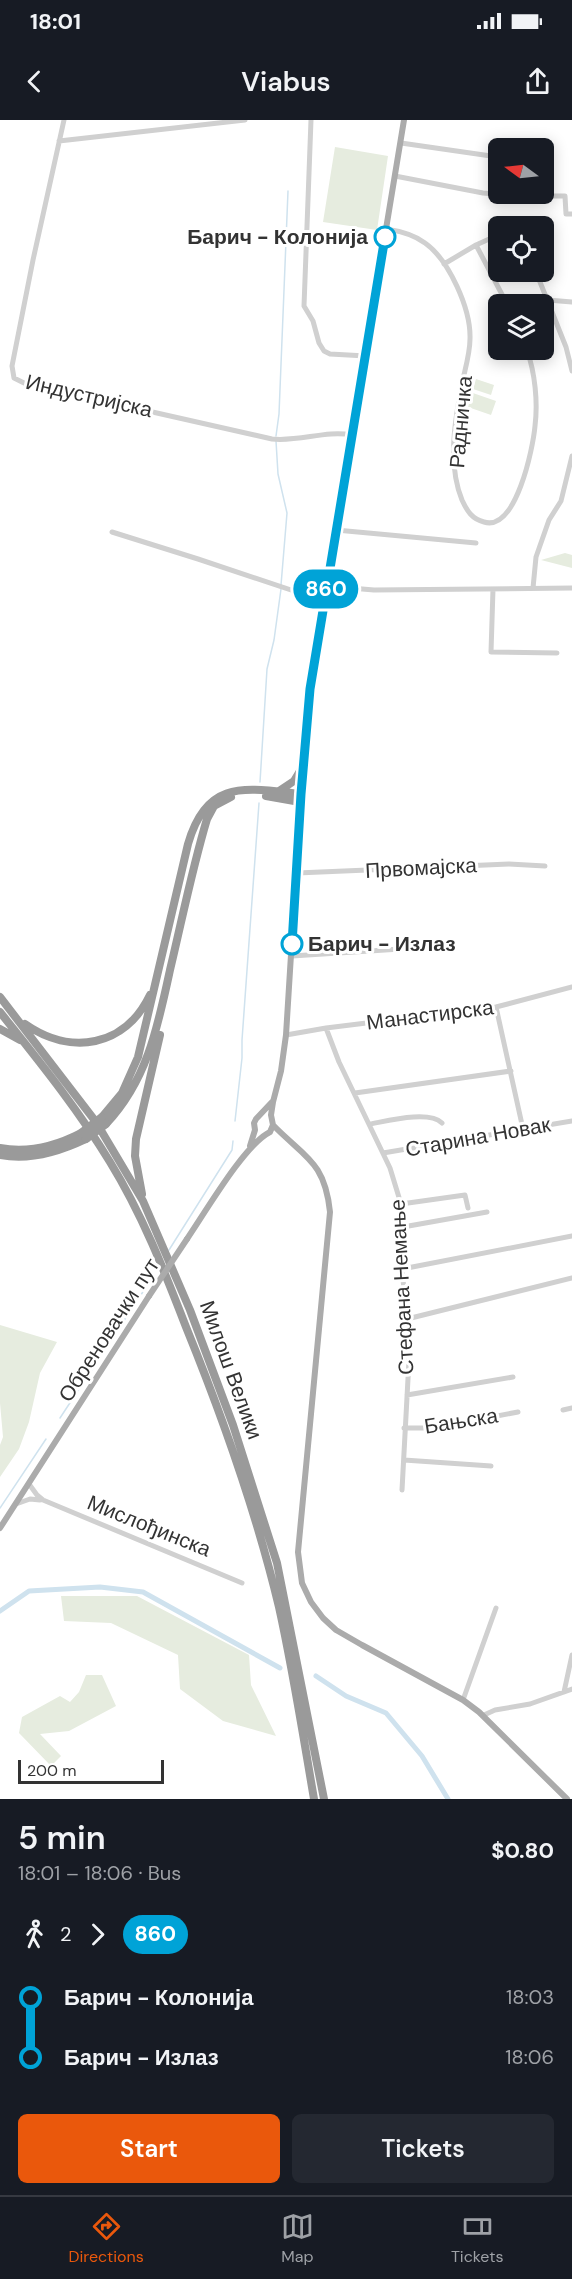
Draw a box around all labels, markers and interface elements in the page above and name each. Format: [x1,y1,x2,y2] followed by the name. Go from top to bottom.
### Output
[30,7,81,36] text: 18:01
[241,64,331,99] text: Viabus
[18,65,51,98] icon: back
[521,65,554,98] icon: share
[488,138,554,204] north arrow
[488,138,554,360] map controls
[488,216,554,282] button: locate
[187,223,368,251] place label: Барич - Колонија
[374,226,396,248] marker: Барич - Колонија
[488,294,554,360] button: layers
[23,368,155,424] street label: Индустријска
[443,374,479,469] street label: Радничка
[292,570,360,608] line badge: 860
[305,575,347,603] text: 860
[364,851,478,885] street label: Првомајска
[308,930,456,958] place label: Барич - Излаз
[281,933,303,955] marker: Барич - Излаз
[365,993,496,1037] street label: Манастирска
[403,1110,554,1164] street label: Старина Новак
[383,1199,421,1375] street label: Стефана Немање
[52,1252,166,1407] street label: Обреновачки пут
[193,1297,269,1443] street label: Милош Велики
[422,1401,500,1441] street label: Бањска
[83,1489,215,1564] street label: Мислођинска
[18,1757,164,1784] scale bar
[27,1760,76,1781] text: 200 m
[18,1816,106,1859] text: 5 min
[491,1836,554,1865] text: $0.80
[18,1860,181,1886] text: 18:01 – 18:06 · Bus
[18,1918,51,1951] icon: walk
[81,1918,114,1951] icon: forward
[135,1920,176,1948] text: 860
[60,1921,72,1947] text: 2
[64,1983,253,2012] text: Барич - Колонија
[506,1984,554,2010] text: 18:03
[64,2043,219,2072] text: Барич - Излаз
[505,2044,554,2070] text: 18:06
[18,2114,280,2183] button: Start
[292,2114,554,2183] button: Tickets
[69,2210,144,2267] tab: Directions
[281,2210,314,2267] tab: Map
[451,2210,503,2267] tab: Tickets

